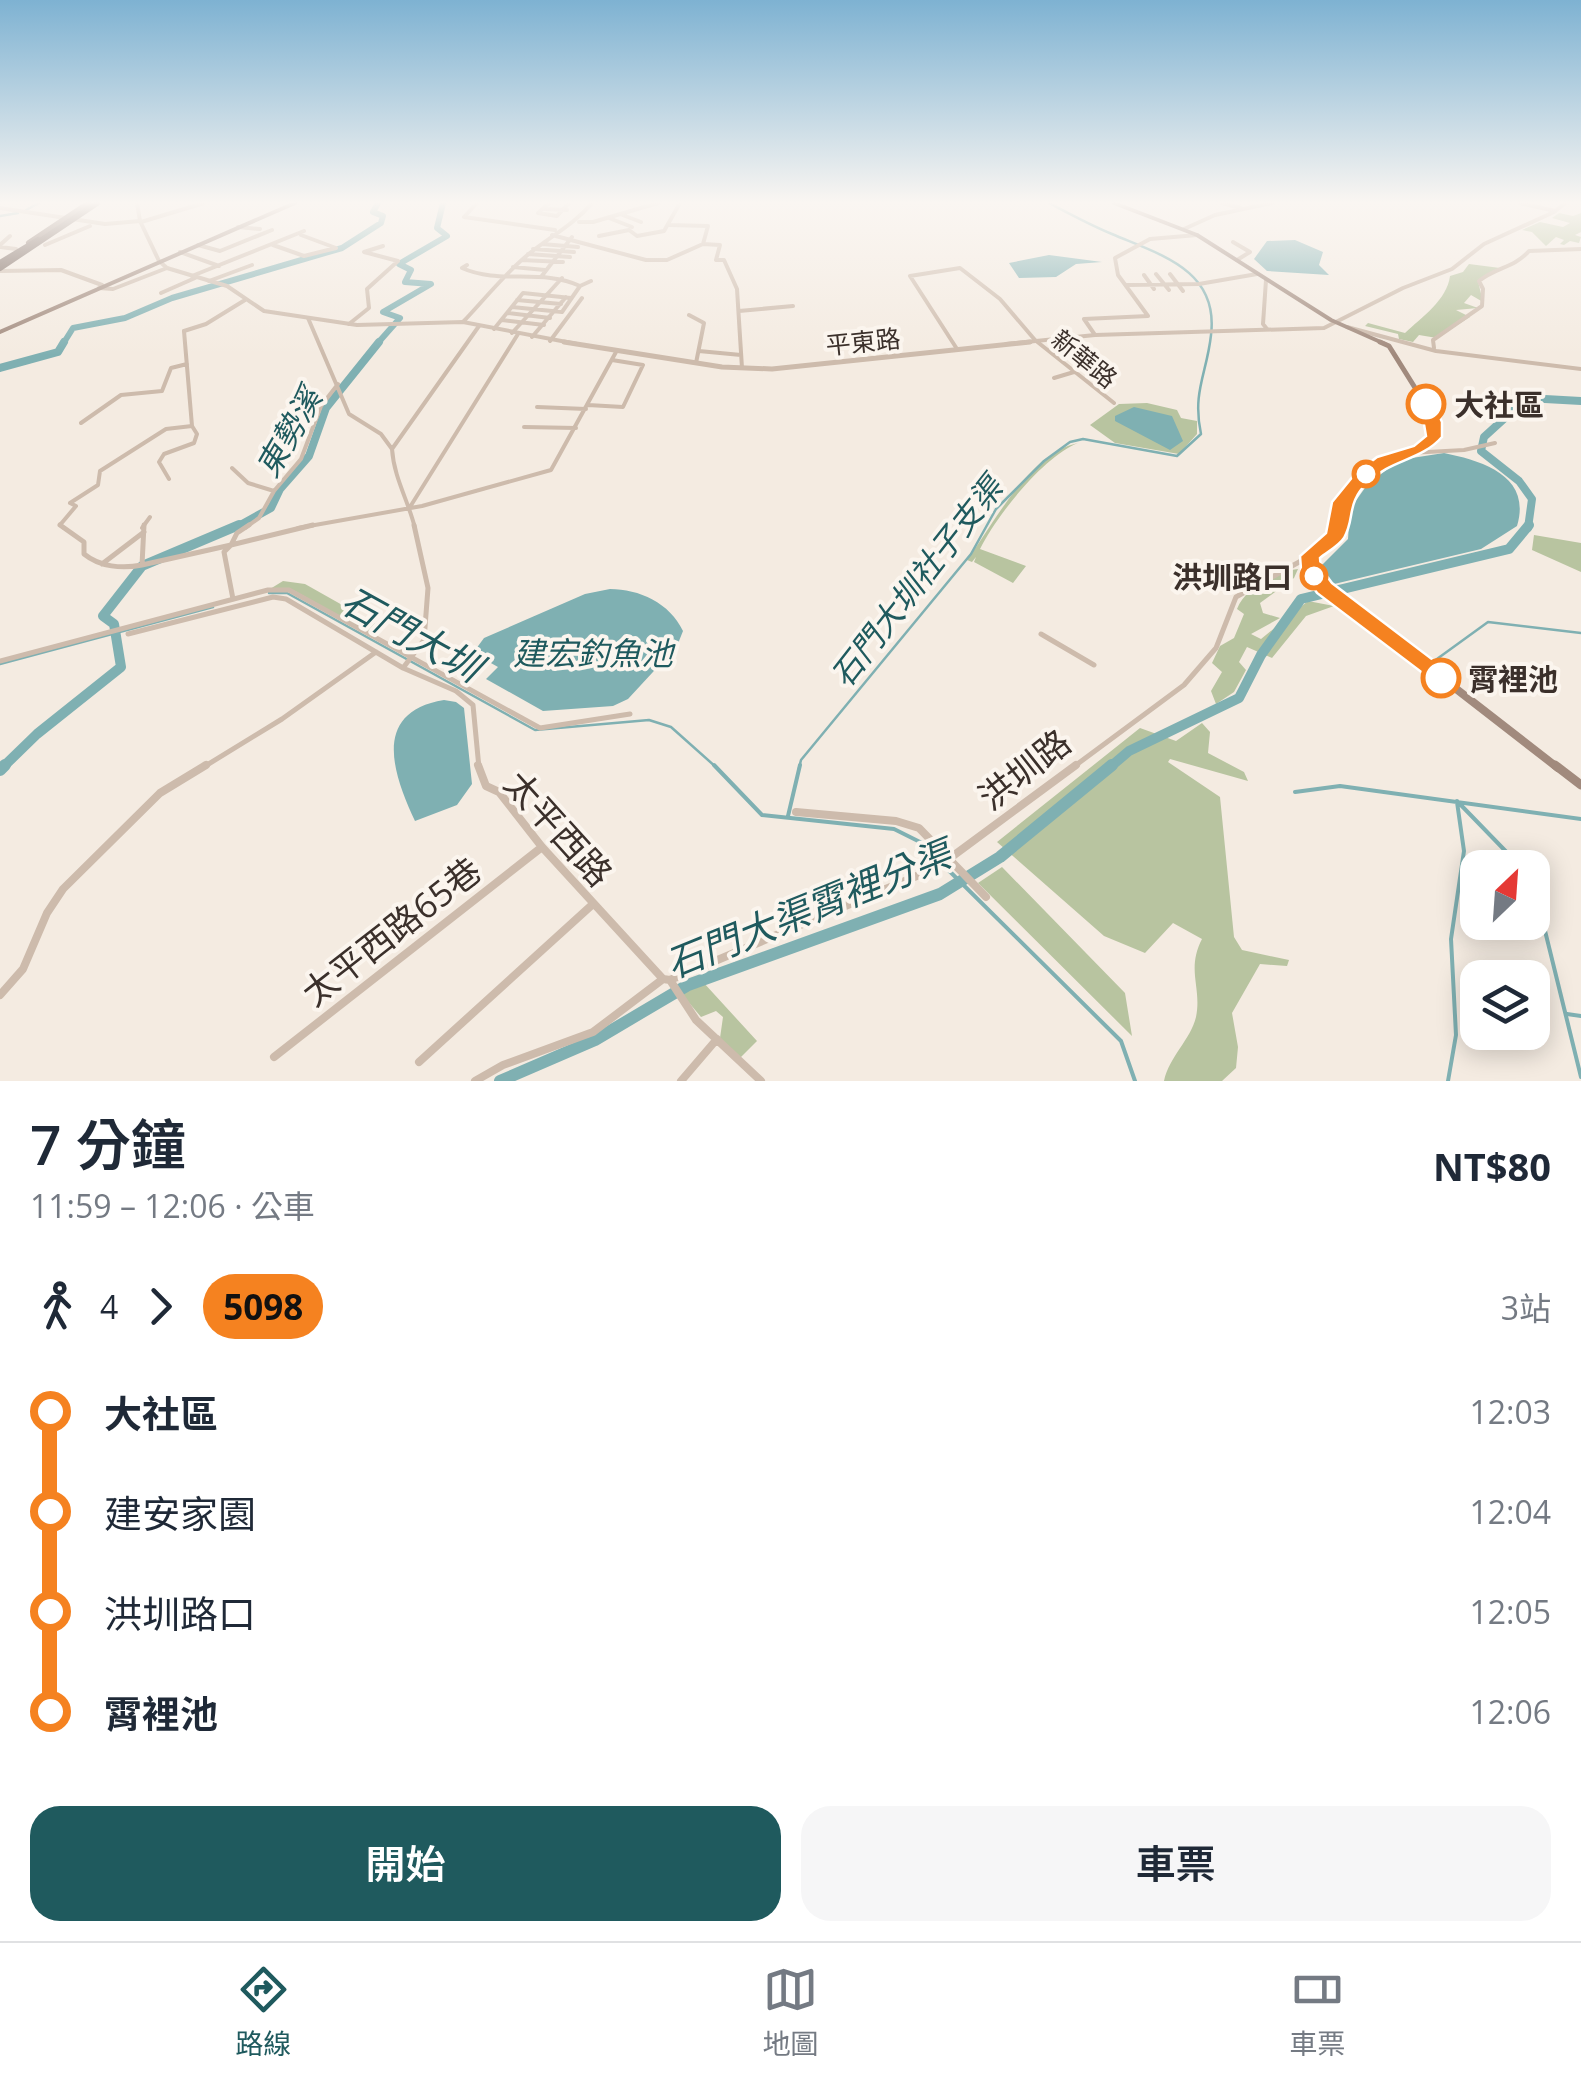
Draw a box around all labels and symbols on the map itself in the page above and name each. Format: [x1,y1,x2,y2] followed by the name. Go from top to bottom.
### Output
[824,320,902,362] street label: 平東路
[1045,321,1125,395] street label: 新華路
[245,376,333,484] water label: 東勢溪
[1454,384,1544,425] place label: 大社區
[1407,385,1445,423] marker: 大社區
[1353,461,1379,487] unlabelled marker
[820,464,1014,695] water label: 石門大圳社子支渠
[1172,556,1292,597] place label: 洪圳路口
[1301,563,1327,589] marker: 洪圳路口
[333,573,495,695] water label: 石門大圳
[513,631,676,674] water label: 建宏釣魚池
[1468,658,1558,699] place label: 霄裡池
[1422,659,1460,697] marker: 霄裡池
[968,718,1080,820] street label: 洪圳路
[495,760,623,896] street label: 太平西路
[657,825,963,989] water label: 石門大渠霄裡分渠
[292,846,490,1016] street label: 太平西路65巷
[1460,850,1550,940] north arrow

